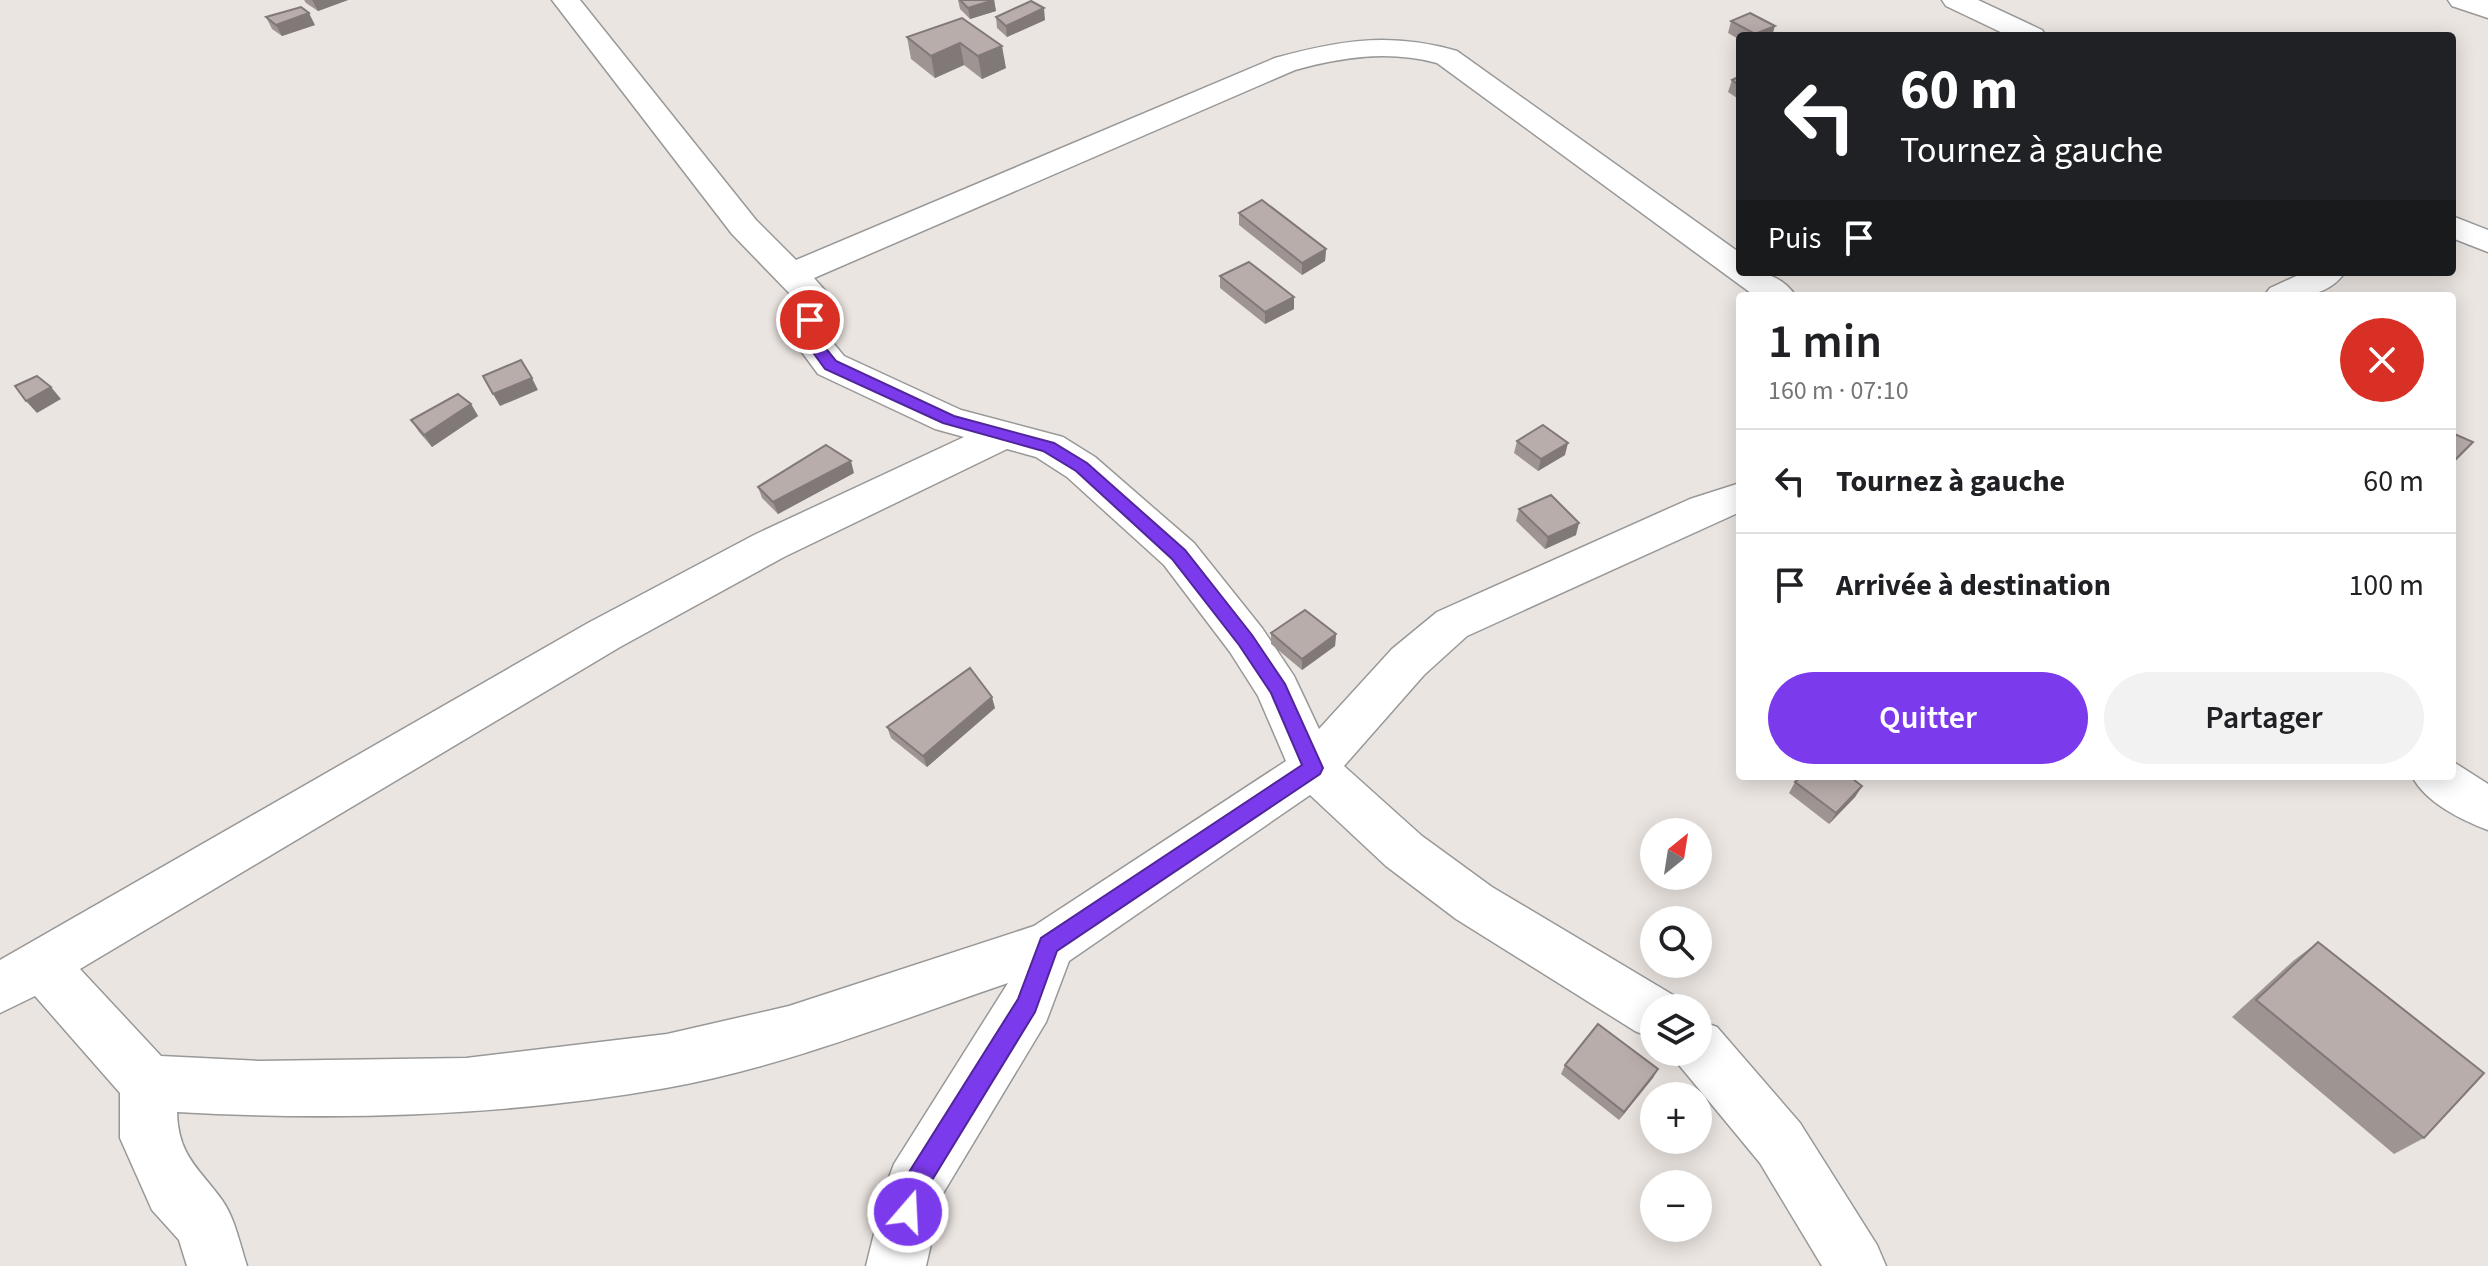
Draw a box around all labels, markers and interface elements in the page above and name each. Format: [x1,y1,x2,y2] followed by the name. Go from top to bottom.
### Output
[1900,51,2018,130] text: 60 m
[1768,64,1872,168] icon: left
[1900,125,2163,176] text: Tournez à gauche
[1837,216,1881,260] icon: arrive
[1768,217,1821,260] text: Puis
[776,286,844,354] pin
[788,298,832,342] icon: arrive
[1768,308,1882,376] text: 1 min
[2340,318,2424,402] button: close
[1768,372,1909,409] text: 160 m · 07:10
[1768,459,1812,503] icon: left
[1836,460,2065,503] text: Tournez à gauche
[2363,460,2424,503] text: 60 m
[1768,563,1812,607] icon: arrive
[1836,564,2111,607] text: Arrivée à destination
[2348,564,2424,607] text: 100 m
[1768,672,2088,764] button: Quitter
[2104,672,2424,764] button: Partager
[1640,818,1712,890] north arrow
[1640,818,1712,1242] map controls
[1640,906,1712,978] button: search
[1640,994,1712,1066] button: layers
[1640,1082,1712,1154] button: +
[866,1170,950,1254] position arrow
[1640,1170,1712,1242] button: −

